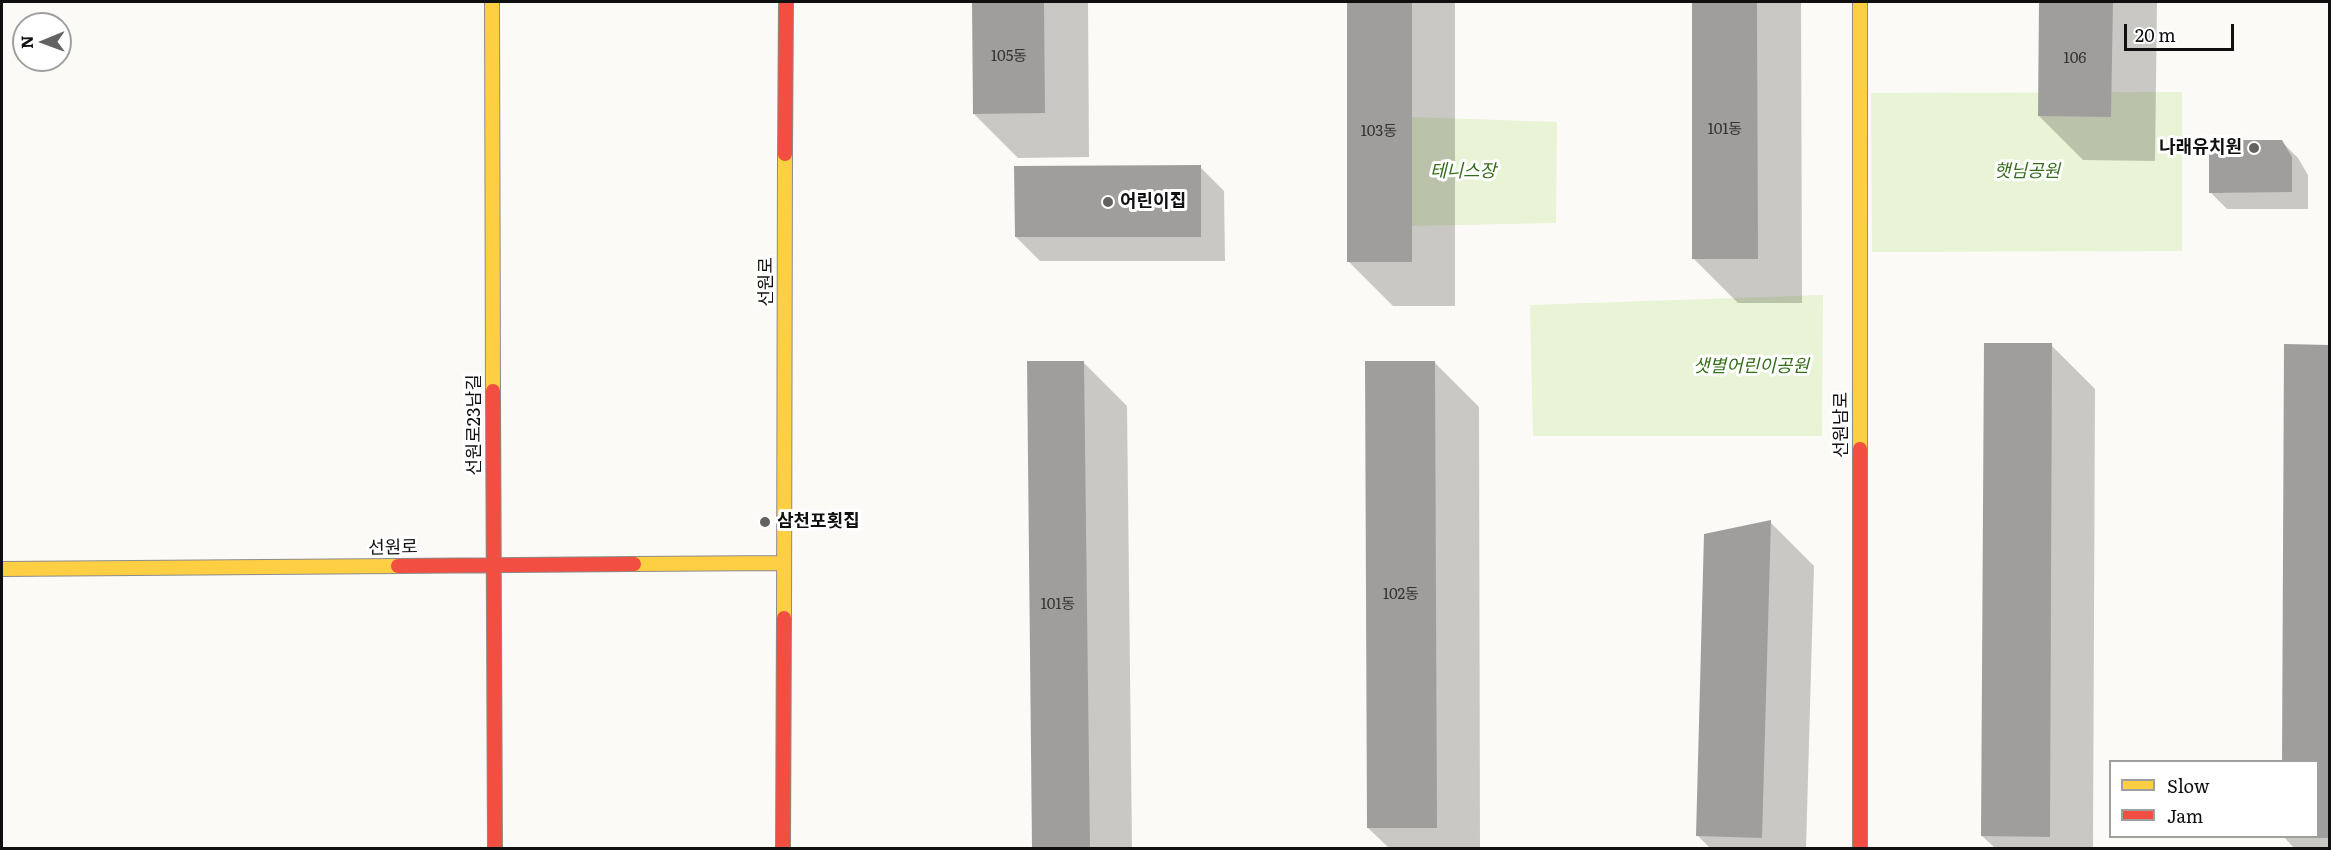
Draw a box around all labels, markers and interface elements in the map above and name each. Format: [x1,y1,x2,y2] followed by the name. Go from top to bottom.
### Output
[12,12,72,72] north arrow
[2127,12,2236,50] scale bar
[2135,21,2176,48] text: 20 m
[14,35,38,49] text: N
[991,48,1027,66] house number: 105동
[2064,50,2086,68] house number: 106
[1708,121,1742,139] house number: 101동
[1361,123,1397,141] house number: 103동
[2159,137,2242,159] place label: 나래유치원
[2247,141,2261,155] marker: 나래유치원
[1430,161,1496,183] park label: 테니스장
[1994,161,2060,183] park label: 햇님공원
[1120,191,1186,213] place label: 어린이집
[1101,195,1115,209] marker: 어린이집
[756,257,778,307] street label: 선원로
[1693,356,1809,378] park label: 샛별어린이공원
[464,374,486,476] street label: 선원로23남길
[1831,392,1853,458] street label: 선원남로
[777,511,860,533] place label: 삼천포횟집
[758,515,772,529] marker: 삼천포횟집
[368,537,418,559] street label: 선원로
[1383,586,1419,604] house number: 102동
[1041,596,1075,614] house number: 101동
[2109,760,2319,838] legend
[2167,772,2209,799] text: Slow
[2167,802,2203,829] text: Jam

